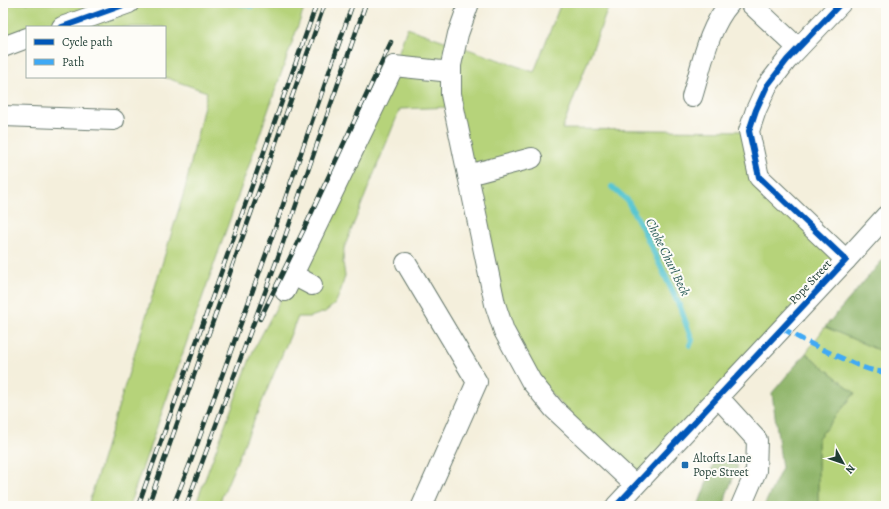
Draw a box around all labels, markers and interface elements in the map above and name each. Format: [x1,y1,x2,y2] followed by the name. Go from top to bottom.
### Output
[26,26,166,78] legend
[62,34,113,50] text: Cycle path
[62,54,85,70] text: Path
[642,215,694,299] water label: Choke Churl Beck
[785,256,835,308] street label: Pope Street
[823,443,863,483] north arrow
[692,450,751,480] place label: Altofts Lane Pope Street
[680,460,690,470] marker: Altofts Lane Pope Street
[842,461,859,477] text: N

